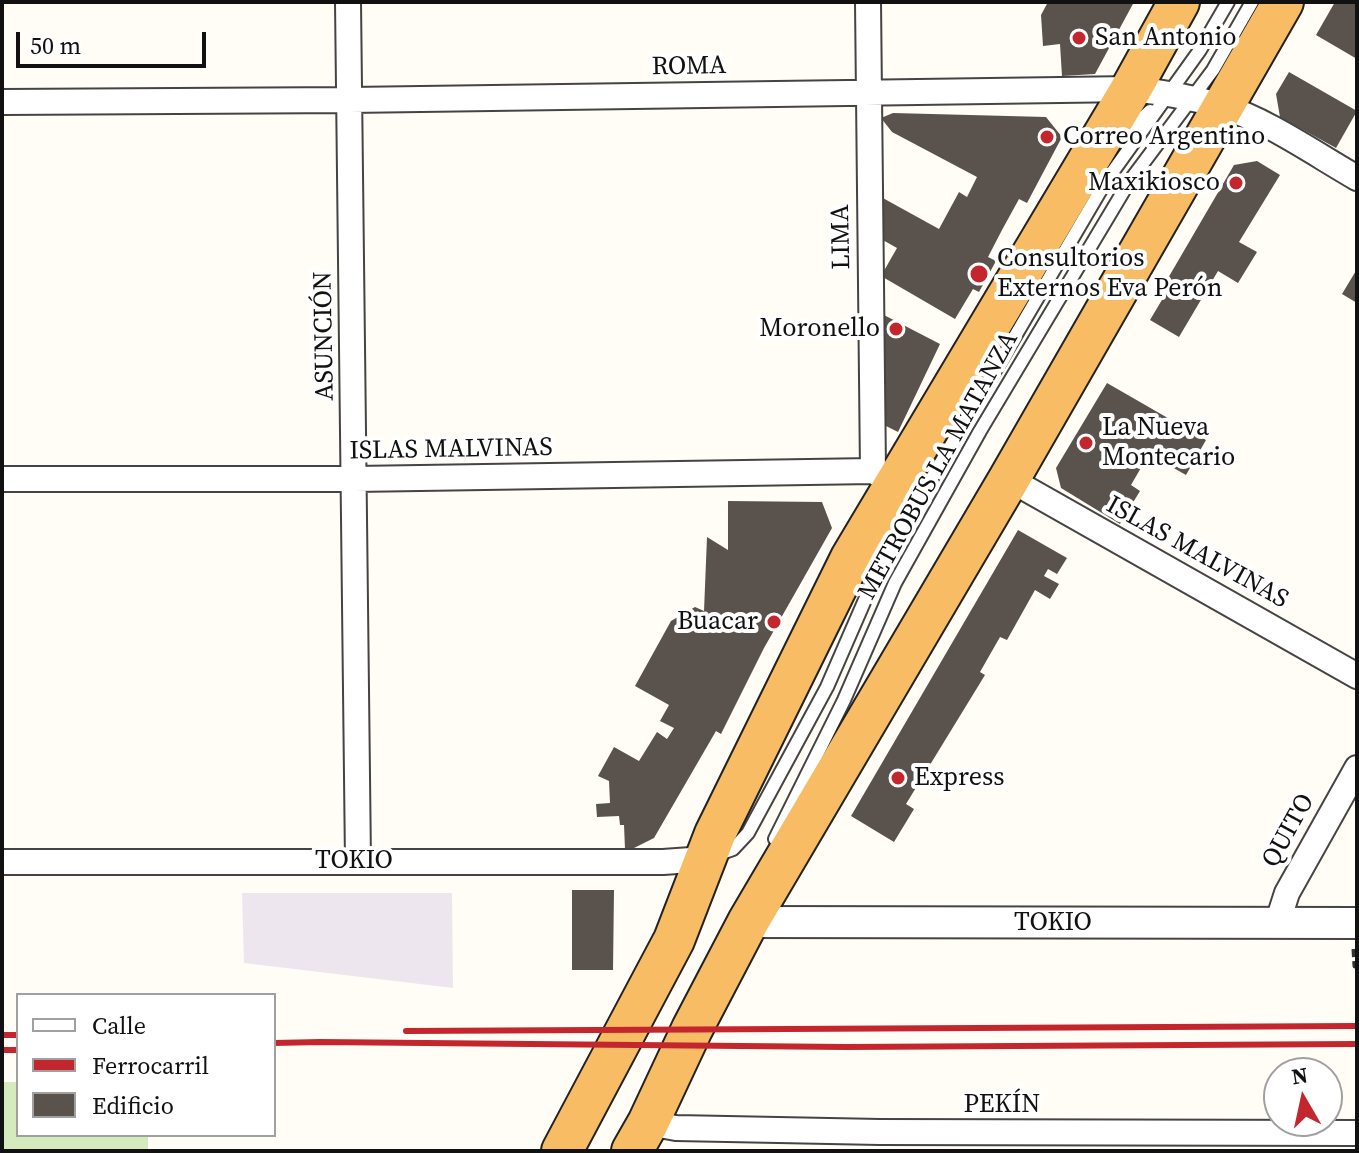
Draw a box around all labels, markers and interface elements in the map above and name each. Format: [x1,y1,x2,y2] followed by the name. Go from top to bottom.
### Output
[20,16,210,66] scale bar
[1095,22,1237,54] place label: San Antonio
[30,29,81,62] text: 50 m
[1070,29,1088,47] marker: San Antonio
[651,51,727,83] street label: ROMA
[1063,121,1265,153] place label: Correo Argentino
[1038,128,1056,146] marker: Correo Argentino
[1088,167,1220,199] place label: Maxikiosco
[1227,174,1245,192] marker: Maxikiosco
[826,204,858,270] street label: LIMA
[997,243,1222,304] place label: Consultorios Externos Eva Perón
[968,263,990,285] marker: Consultorios Externos Eva Perón
[308,271,342,401] street label: ASUNCIÓN
[759,313,880,345] place label: Moronello
[887,320,905,338] marker: Moronello
[852,326,1026,606] street label: METROBUS LA MATANZA
[1102,412,1235,474] place label: La Nueva Montecario
[349,433,553,467] street label: ISLAS MALVINAS
[1077,434,1095,452] marker: La Nueva Montecario
[1100,490,1294,616] street label: ISLAS MALVINAS
[677,606,758,638] place label: Buacar
[765,613,783,631] marker: Buacar
[914,762,1005,794] place label: Express
[889,769,907,787] marker: Express
[1256,789,1322,873] street label: QUITO
[315,845,393,877] street label: TOKIO
[1014,907,1092,939] street label: TOKIO
[16,993,276,1137] legend
[92,1009,146,1042] text: Calle
[92,1049,209,1082] text: Ferrocarril
[1263,1057,1343,1137] north arrow
[1289,1059,1310,1091] text: N
[92,1089,174,1122] text: Edificio
[964,1089,1040,1121] street label: PEKÍN

